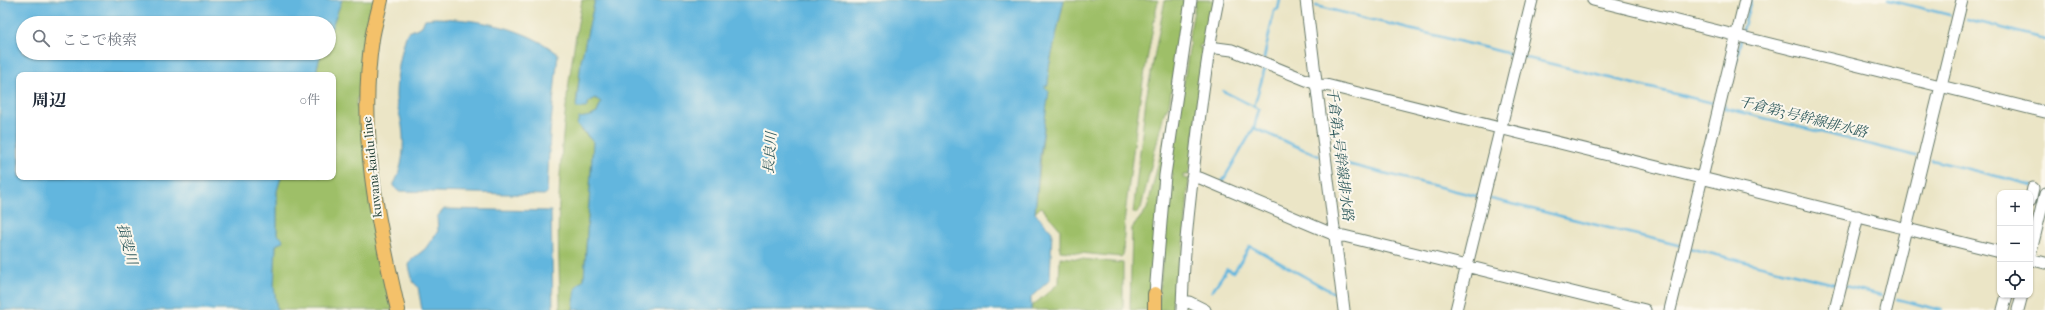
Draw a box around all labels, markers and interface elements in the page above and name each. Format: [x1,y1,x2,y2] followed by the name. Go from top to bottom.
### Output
[16,16,336,60] search box
[30,27,52,49] icon: search
[62,31,137,49] text: ここで検索
[1323,86,1357,223] water label: 千倉第4号幹線排水路
[32,90,66,110] text: 周辺
[300,92,320,107] text: 0件
[1737,93,1870,141] water label: 千倉第3号幹線排水路
[359,115,385,218] street label: kuwana-kaidu line
[760,129,780,175] water label: 長良川
[1997,190,2033,298] map controls
[1997,190,2033,226] button: +
[113,222,141,268] water label: 揖斐川
[1997,226,2033,262] button: −
[1997,262,2033,298] button: locate

